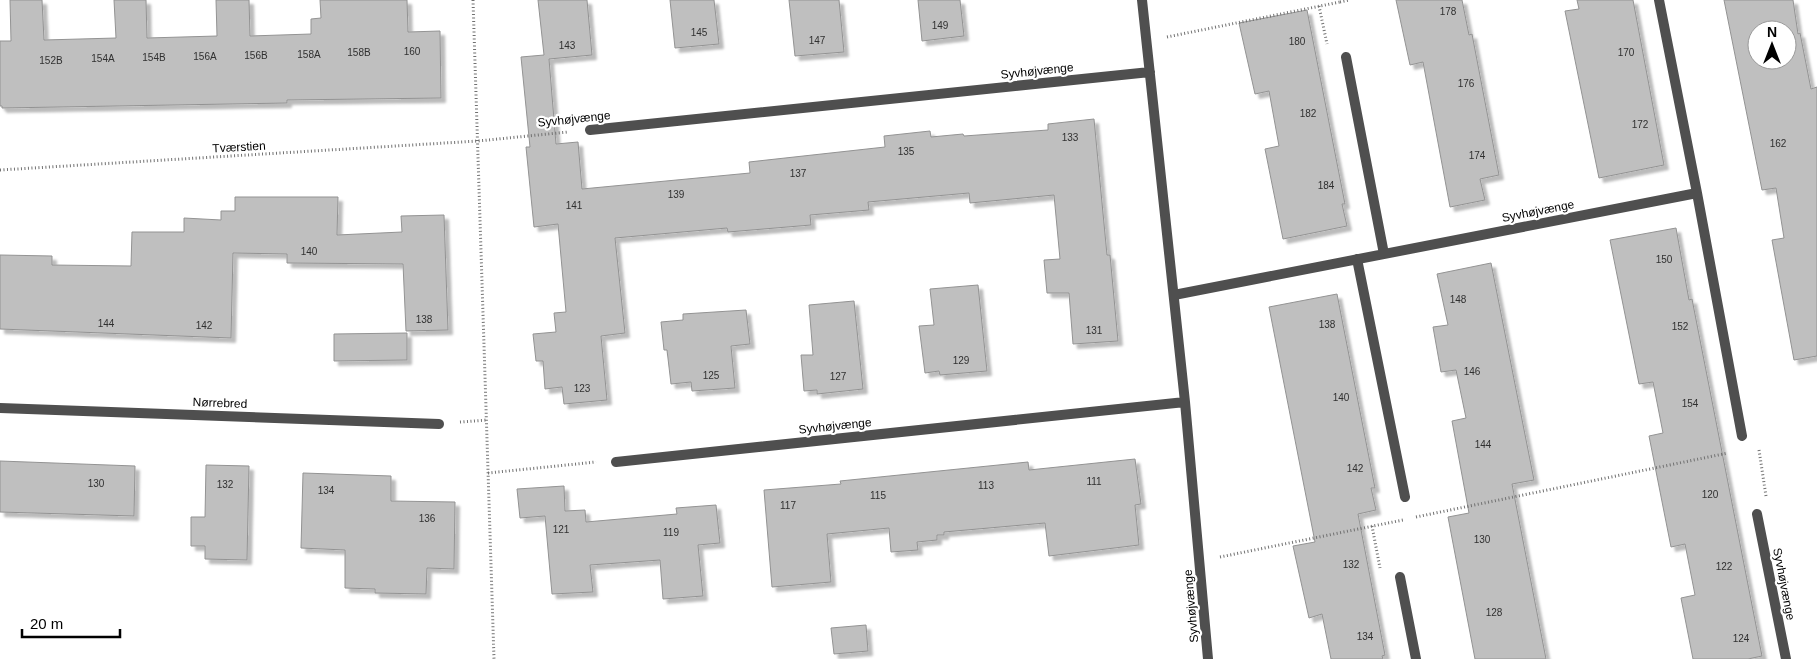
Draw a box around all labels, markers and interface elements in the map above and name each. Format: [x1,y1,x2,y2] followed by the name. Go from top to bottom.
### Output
[1440,6,1457,17] house number: 178
[932,20,949,31] house number: 149
[1747,20,1797,70] north arrow
[1767,24,1777,40] text: N
[691,27,708,38] house number: 145
[809,35,826,46] house number: 147
[1289,36,1306,47] house number: 180
[559,40,576,51] house number: 143
[404,46,421,57] house number: 160
[347,47,371,58] house number: 158B
[1618,47,1635,58] house number: 170
[297,49,321,60] house number: 158A
[244,50,268,61] house number: 156B
[193,51,217,62] house number: 156A
[142,52,166,63] house number: 154B
[91,53,115,64] house number: 154A
[39,55,63,66] house number: 152B
[1000,60,1075,82] street label: Syvhøjvænge
[1458,78,1475,89] house number: 176
[537,108,612,130] street label: Syvhøjvænge
[1300,108,1317,119] house number: 182
[1632,119,1649,130] house number: 172
[1062,132,1079,143] house number: 133
[1770,138,1787,149] house number: 162
[212,139,266,155] street label: Tværstien
[898,146,915,157] house number: 135
[1469,150,1486,161] house number: 174
[790,168,807,179] house number: 137
[1318,180,1335,191] house number: 184
[668,189,685,200] house number: 139
[1501,197,1576,225] street label: Syvhøjvænge
[566,200,583,211] house number: 141
[301,246,318,257] house number: 140
[1656,254,1673,265] house number: 150
[1450,294,1467,305] house number: 148
[416,314,433,325] house number: 138
[98,318,115,329] house number: 144
[1319,319,1336,330] house number: 138
[196,320,213,331] house number: 142
[1672,321,1689,332] house number: 152
[1086,325,1103,336] house number: 131
[953,355,970,366] house number: 129
[1464,366,1481,377] house number: 146
[703,370,720,381] house number: 125
[830,371,847,382] house number: 127
[574,383,591,394] house number: 123
[1333,392,1350,403] house number: 140
[192,395,248,411] street label: Nørrebred
[1682,398,1699,409] house number: 154
[798,415,873,437] street label: Syvhøjvænge
[1475,439,1492,450] house number: 144
[1347,463,1364,474] house number: 142
[1086,476,1102,487] house number: 111
[88,478,105,489] house number: 130
[217,479,234,490] house number: 132
[978,480,994,491] house number: 113
[318,485,335,496] house number: 134
[1702,489,1719,500] house number: 120
[870,490,886,501] house number: 115
[780,500,796,511] house number: 117
[419,513,436,524] house number: 136
[553,524,570,535] house number: 121
[663,527,679,538] house number: 119
[1474,534,1491,545] house number: 130
[1770,547,1798,622] street label: Syvhøjvænge
[1343,559,1360,570] house number: 132
[1716,561,1733,572] house number: 122
[1181,569,1201,643] street label: Syvhøjvænge
[22,606,120,638] scale bar
[1486,607,1503,618] house number: 128
[30,615,63,632] text: 20 m
[1357,631,1374,642] house number: 134
[1733,633,1750,644] house number: 124

